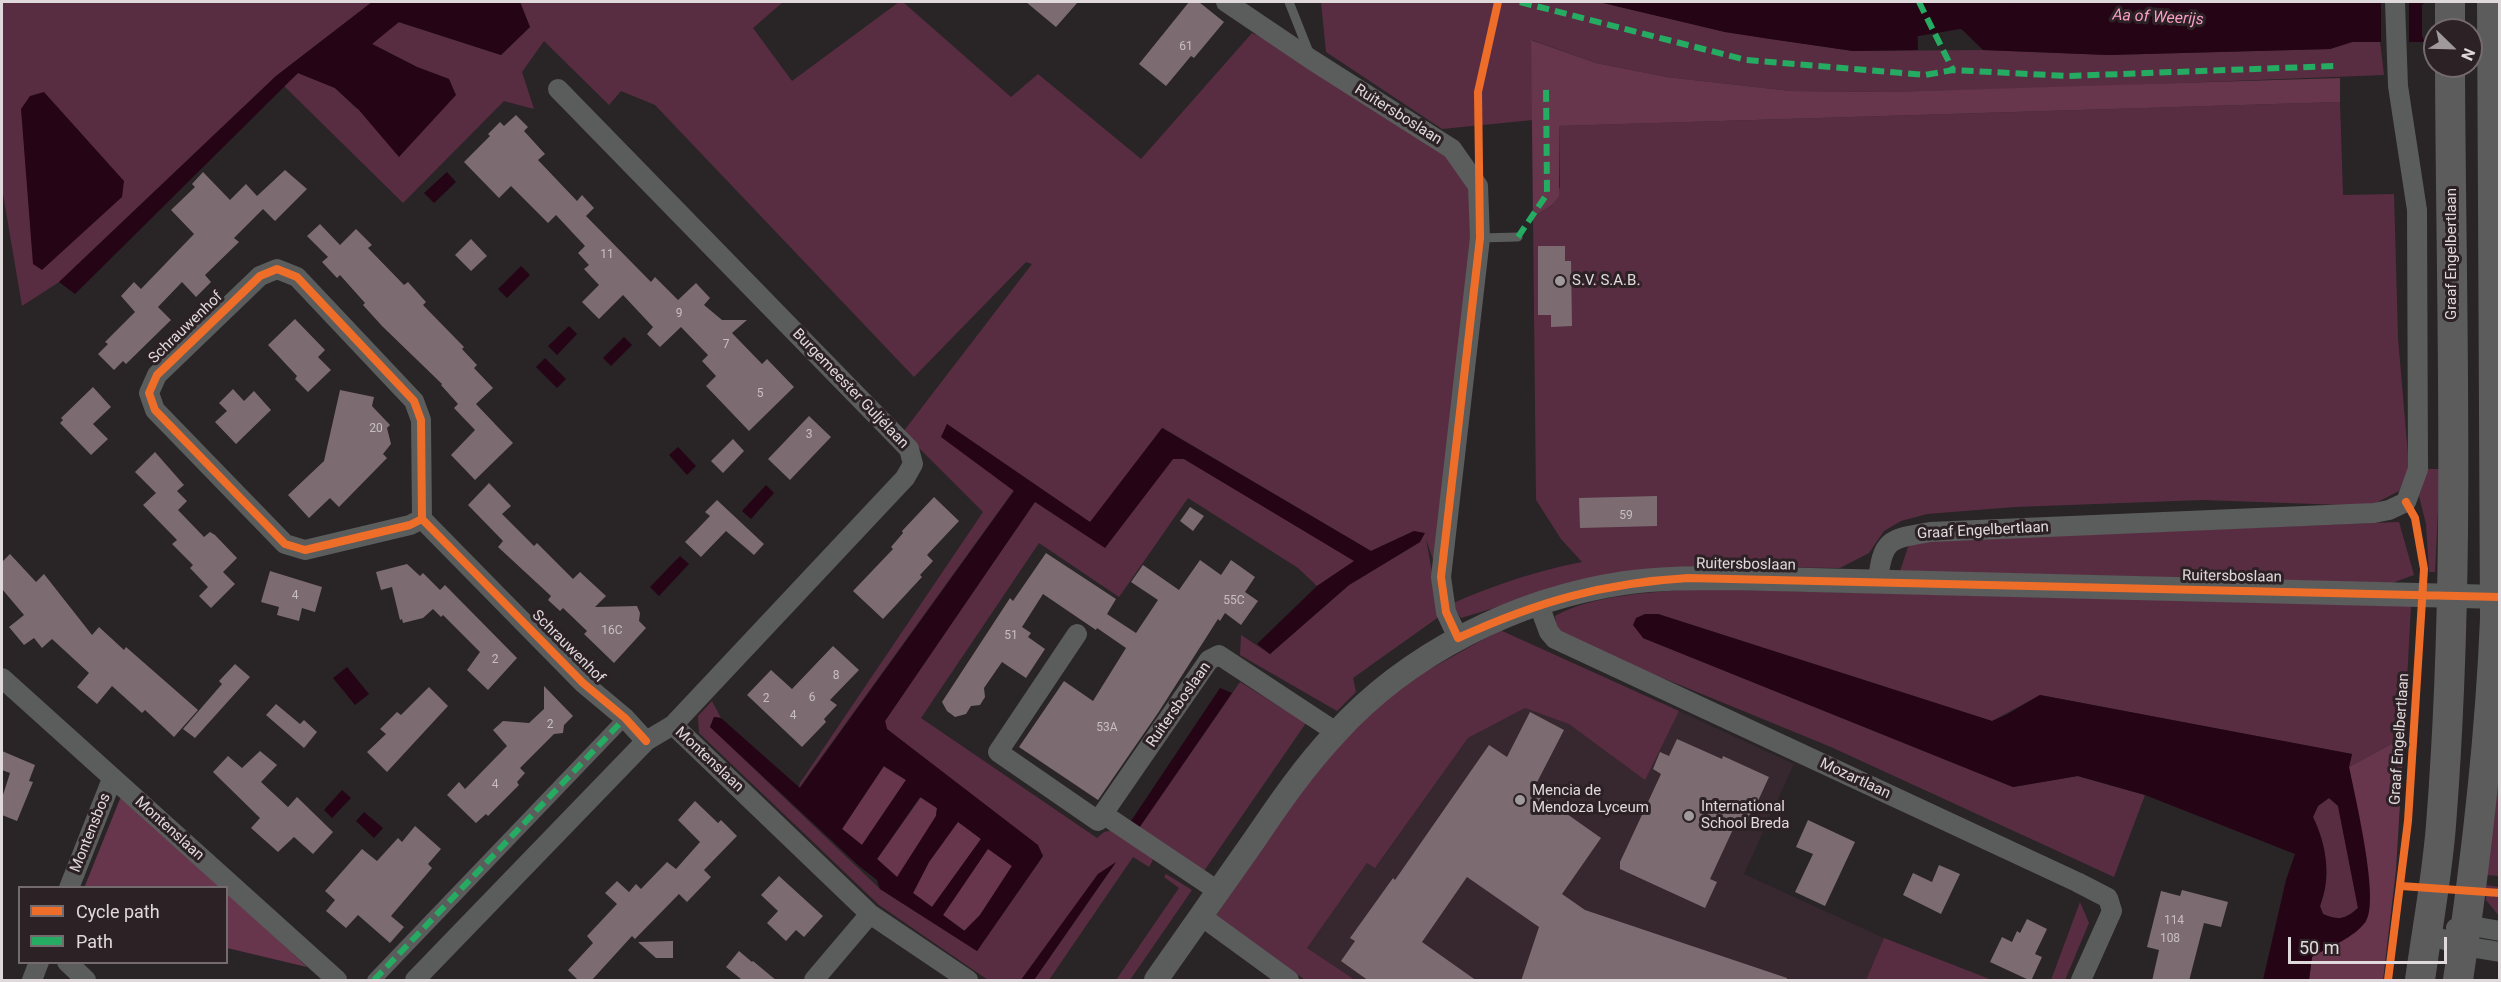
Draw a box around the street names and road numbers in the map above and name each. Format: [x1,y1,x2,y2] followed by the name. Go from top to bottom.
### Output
[1351,81,1445,149] street label: Ruitersboslaan
[2443,188,2461,320] street label: Graaf Engelbertlaan
[145,288,227,368] street label: Schrauwenhof
[788,325,912,453] street label: Burgemeester Guljélaan
[1917,519,2049,543] street label: Graaf Engelbertlaan
[1696,555,1796,575] street label: Ruitersboslaan
[2182,567,2282,587] street label: Ruitersboslaan
[528,607,608,687] street label: Schrauwenhof
[1143,659,1215,751] street label: Ruitersboslaan
[2386,672,2414,806] street label: Graaf Engelbertlaan
[671,724,747,796] street label: Montenslaan
[1817,755,1893,803] street label: Mozartlaan
[67,791,115,875] street label: Montensbos
[131,793,207,865] street label: Montenslaan

